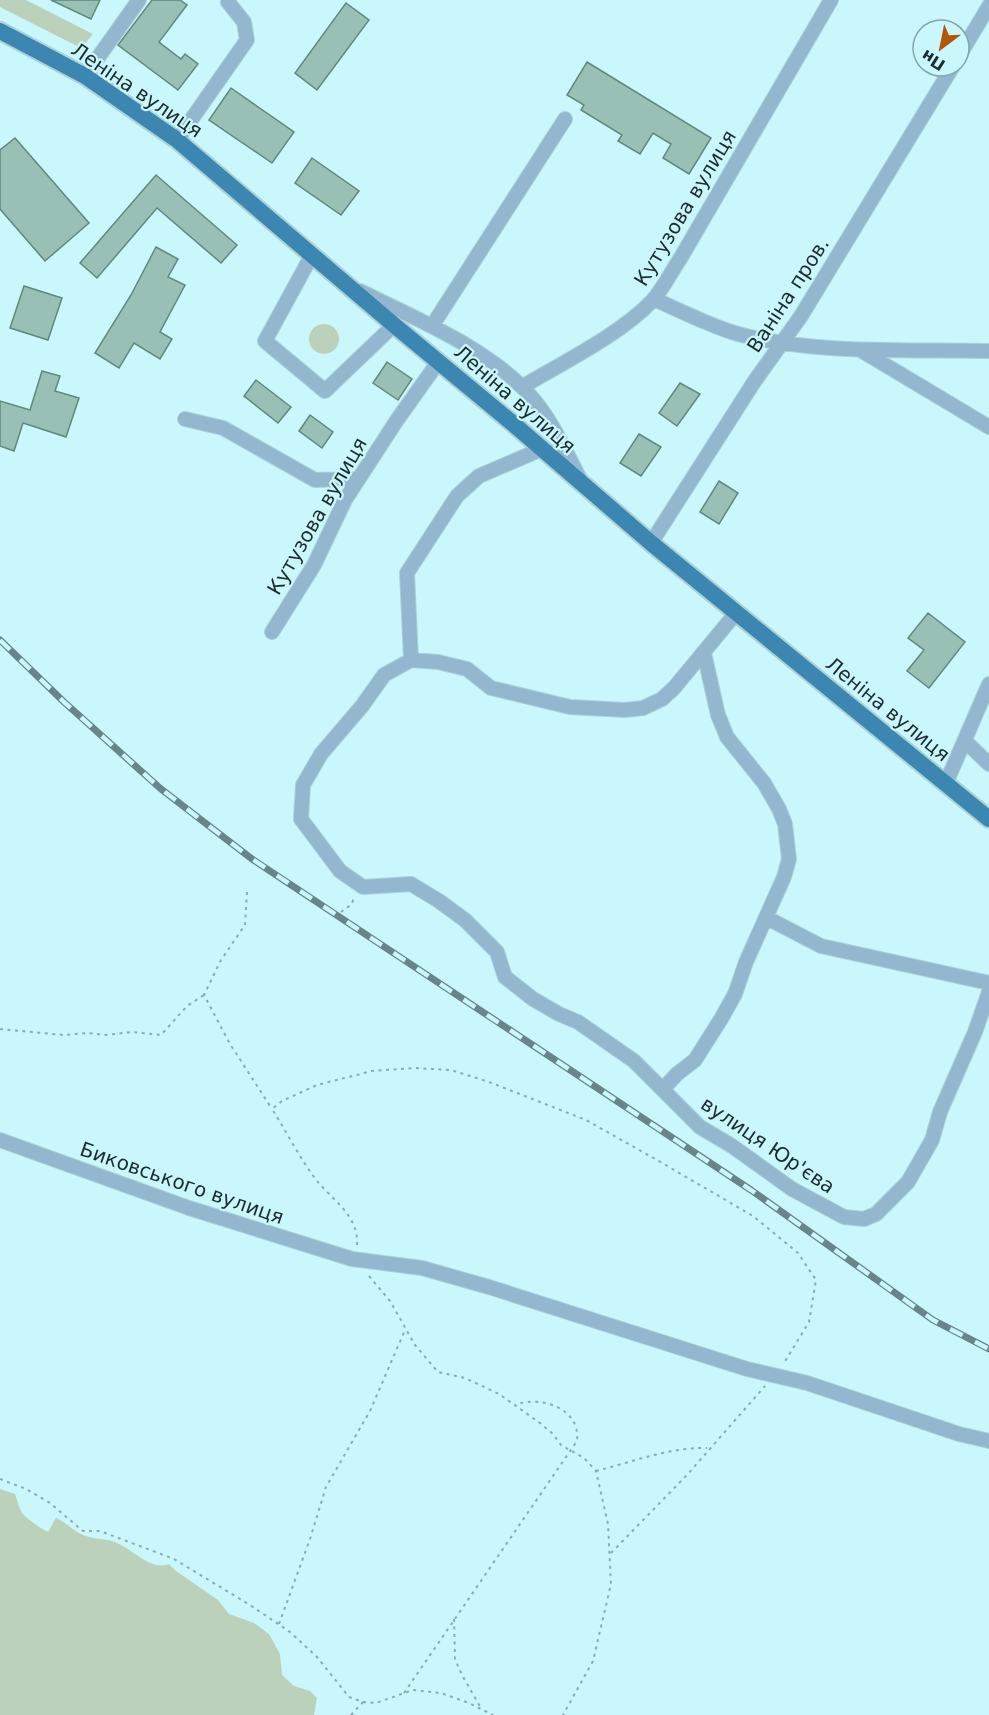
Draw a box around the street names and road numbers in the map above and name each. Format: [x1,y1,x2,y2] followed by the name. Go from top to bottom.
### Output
[67,37,207,143] street label: Леніна вулиця
[629,126,741,290] street label: Кутузова вулиця
[742,233,834,357] street label: Ваніна пров.
[449,340,581,458] street label: Леніна вулиця
[262,433,372,599] street label: Кутузова вулиця
[821,652,955,766] street label: Леніна вулиця
[697,1091,839,1199] street label: вулиця Юр'єва
[77,1137,287,1229] street label: Биковського вулиця

